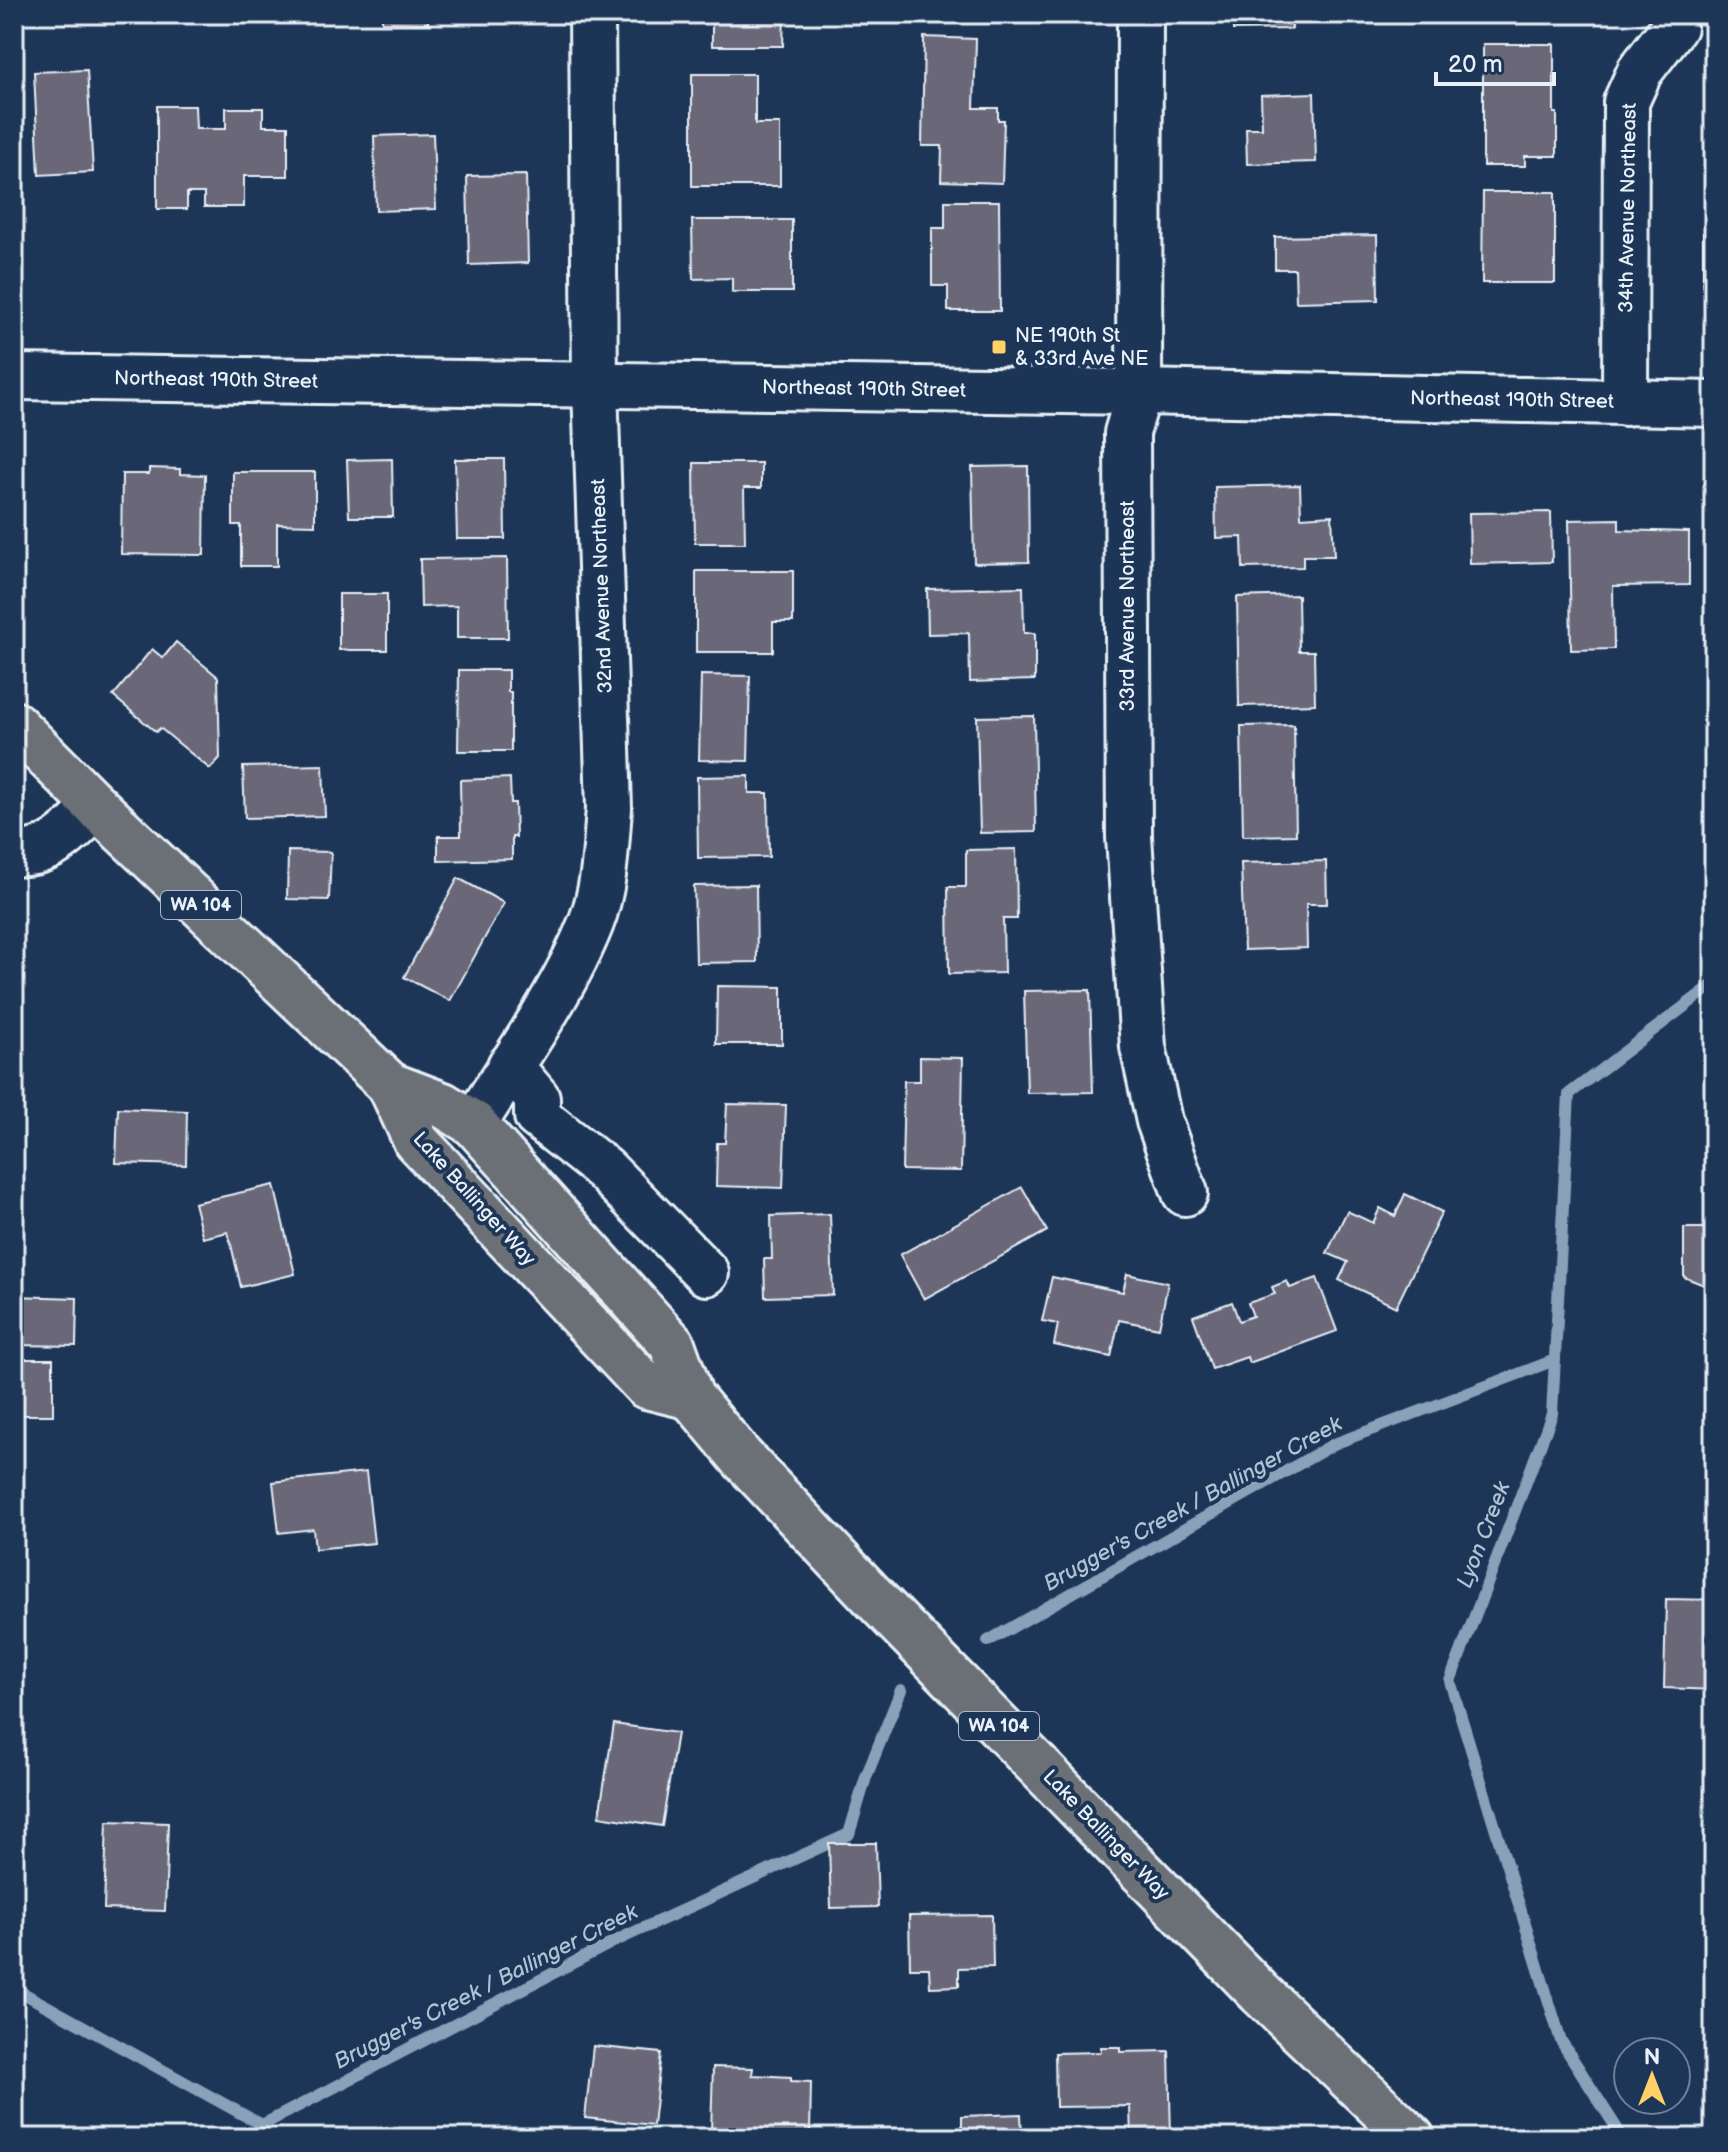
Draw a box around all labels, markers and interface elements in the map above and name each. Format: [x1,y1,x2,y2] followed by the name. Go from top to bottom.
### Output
[1436,36,1554,86] scale bar
[1448,50,1503,79] text: 20 m
[1614,103,1642,313] street label: 34th Avenue Northeast
[1015,324,1149,371] place label: NE 190th St & 33rd Ave NE
[990,338,1008,356] marker: NE 190th St & 33rd Ave NE
[114,366,318,394] street label: Northeast 190th Street
[762,375,966,403] street label: Northeast 190th Street
[1410,386,1614,414] street label: Northeast 190th Street
[586,478,618,694] street label: 32nd Avenue Northeast
[1116,500,1140,712] street label: 33rd Avenue Northeast
[161,891,241,919] road number: WA 104
[408,1127,540,1271] street label: Lake Ballinger Way
[1039,1410,1348,1598] water label: Brugger's Creek / Ballinger Creek
[1451,1477,1517,1592] water label: Lyon Creek
[959,1712,1039,1740] road number: WA 104
[1038,1765,1174,1905] street label: Lake Ballinger Way
[330,1898,643,2076] water label: Brugger's Creek / Ballinger Creek
[1612,2036,1692,2116] north arrow
[1644,2044,1660,2071] text: N

